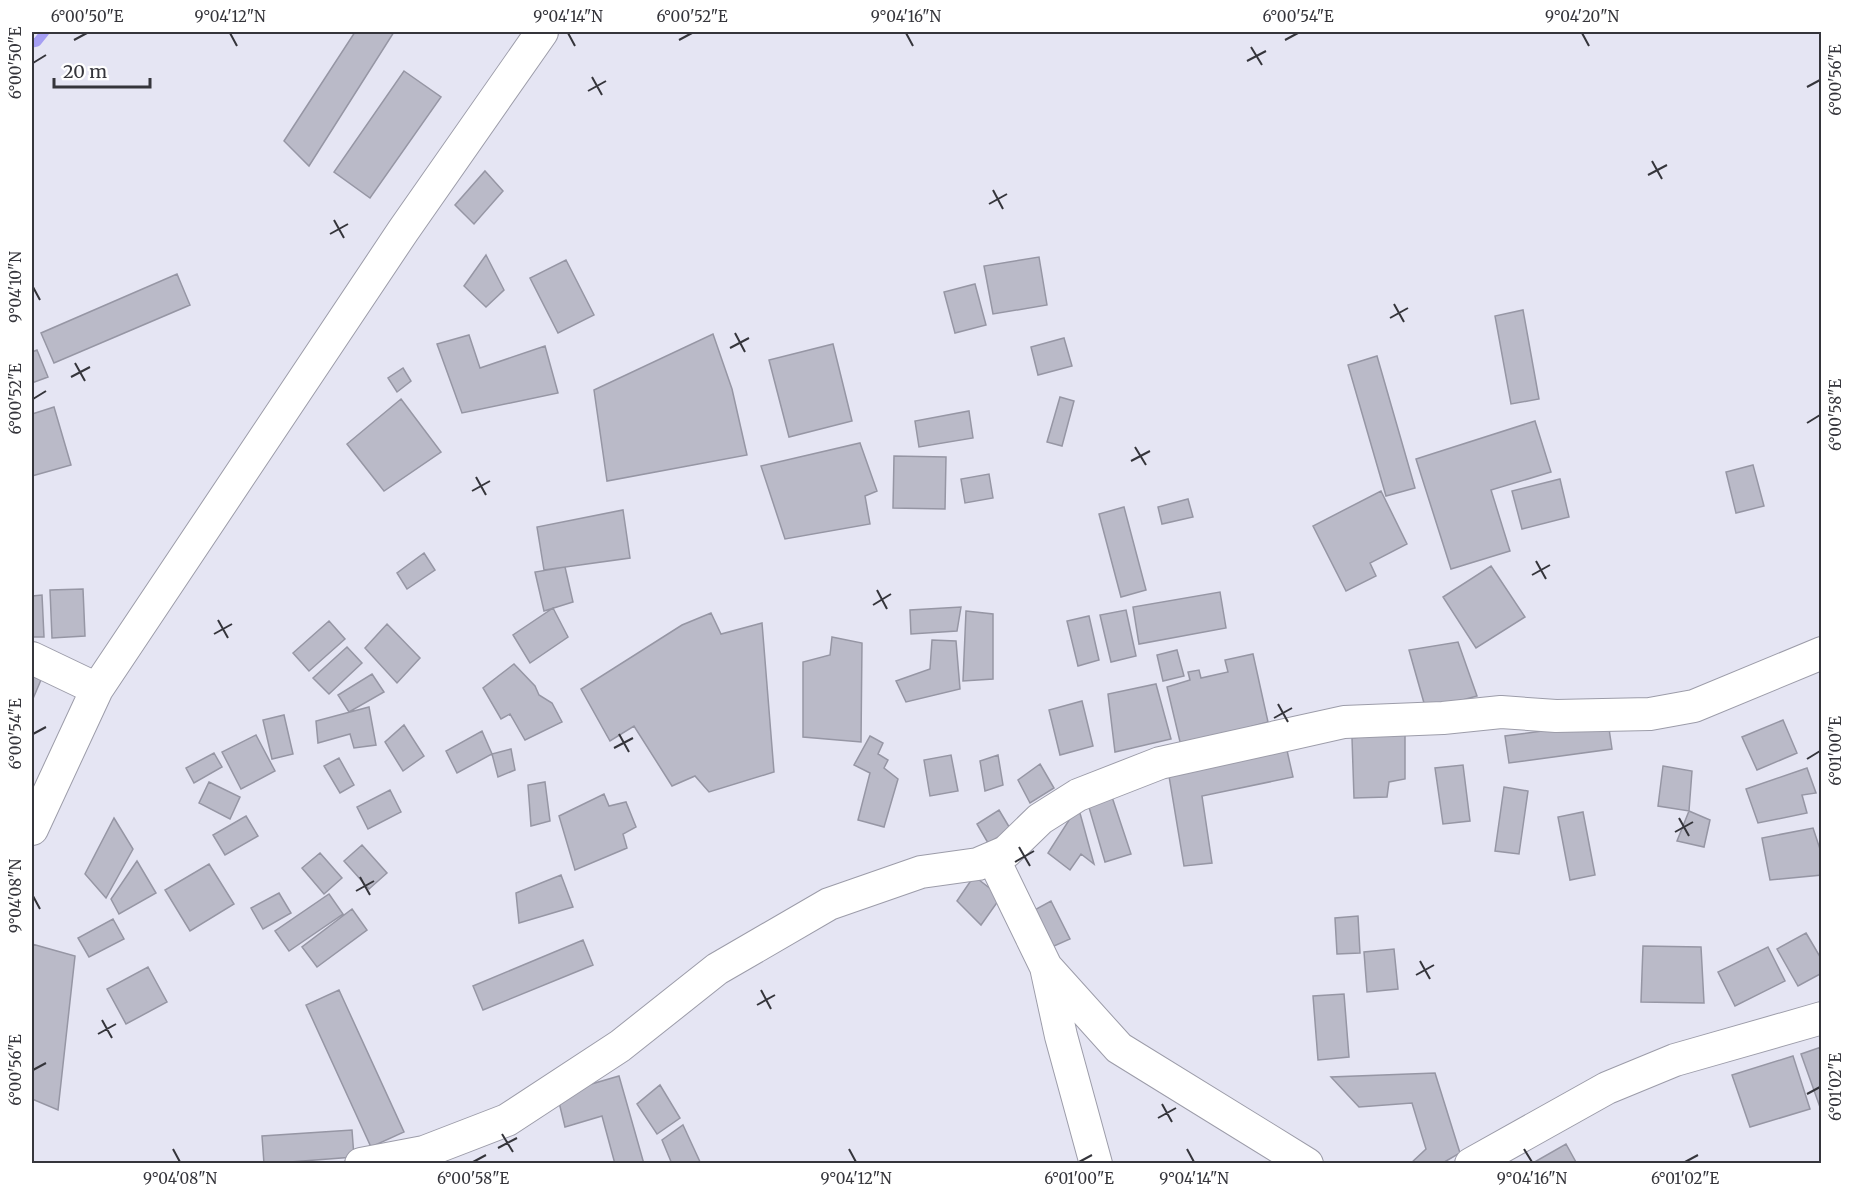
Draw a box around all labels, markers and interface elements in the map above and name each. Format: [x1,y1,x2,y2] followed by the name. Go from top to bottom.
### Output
[51,7,124,26] text: 6°00'50"E
[194,7,266,26] text: 9°04'12"N
[533,7,603,26] text: 9°04'14"N
[656,7,728,26] text: 6°00'52"E
[871,7,942,26] text: 9°04'16"N
[1263,7,1334,26] text: 6°00'54"E
[1545,7,1619,26] text: 9°04'20"N
[6,26,25,99] text: 6°00'50"E
[1826,44,1845,116] text: 6°00'56"E
[54,51,150,89] scale bar
[63,60,107,83] text: 20 m
[6,251,25,323] text: 9°04'10"N
[6,363,25,435] text: 6°00'52"E
[1826,379,1845,451] text: 6°00'58"E
[6,698,25,769] text: 6°00'54"E
[1826,716,1845,786] text: 6°01'00"E
[6,859,25,933] text: 9°04'08"N
[6,1034,25,1106] text: 6°00'56"E
[1826,1053,1845,1121] text: 6°01'02"E
[143,1169,217,1188] text: 9°04'08"N
[437,1169,509,1188] text: 6°00'58"E
[820,1169,892,1188] text: 9°04'12"N
[1044,1169,1114,1188] text: 6°01'00"E
[1159,1169,1229,1188] text: 9°04'14"N
[1497,1169,1568,1188] text: 9°04'16"N
[1651,1169,1719,1188] text: 6°01'02"E

